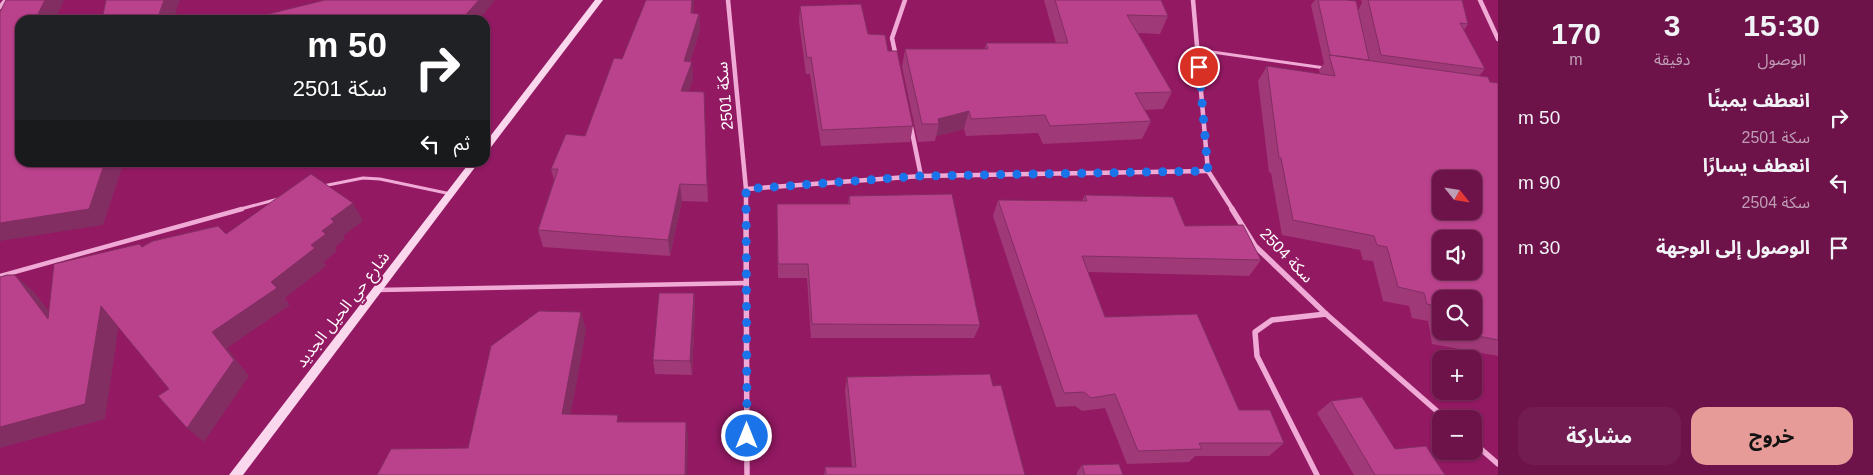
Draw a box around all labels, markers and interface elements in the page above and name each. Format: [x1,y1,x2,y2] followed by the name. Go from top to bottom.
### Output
[1664,9,1681,42] text: 3
[1743,9,1820,42] text: 15:30
[1551,17,1601,50] text: 170
[307,25,387,64] text: 50 m
[405,35,470,100] icon: right
[1178,46,1220,88] pin
[1569,51,1583,68] text: m
[1654,51,1690,68] text: دقيقة
[1757,51,1806,68] text: الوصول
[1185,53,1213,81] icon: arrive
[713,61,736,131] street label: سكة 2501
[293,76,387,101] text: سكة 2501
[1708,90,1810,111] text: انعطف يمينًا
[1825,104,1853,132] icon: right
[1518,107,1560,128] text: 50 m
[1742,129,1810,146] text: سكة 2501
[416,130,444,158] icon: left
[454,133,470,154] text: ثم
[1703,155,1810,176] text: انعطف يسارًا
[1825,169,1853,197] icon: left
[1432,170,1482,220] north arrow
[1432,170,1482,460] map controls
[1518,172,1560,193] text: 90 m
[1742,194,1810,211] text: سكة 2504
[1257,225,1317,286] street label: سكة 2504
[1432,230,1482,280] button: sound
[1825,234,1853,262] icon: arrive
[1518,237,1560,258] text: 30 m
[1656,237,1810,258] text: الوصول إلى الوجهة
[292,248,396,373] street label: شارع حي الحيل الجديد
[1432,290,1482,340] button: search
[1432,350,1482,400] button: +
[1518,407,1681,465] button: مشاركة
[1691,407,1853,465] button: خروج
[720,409,772,461] position arrow
[1432,410,1482,460] button: −

